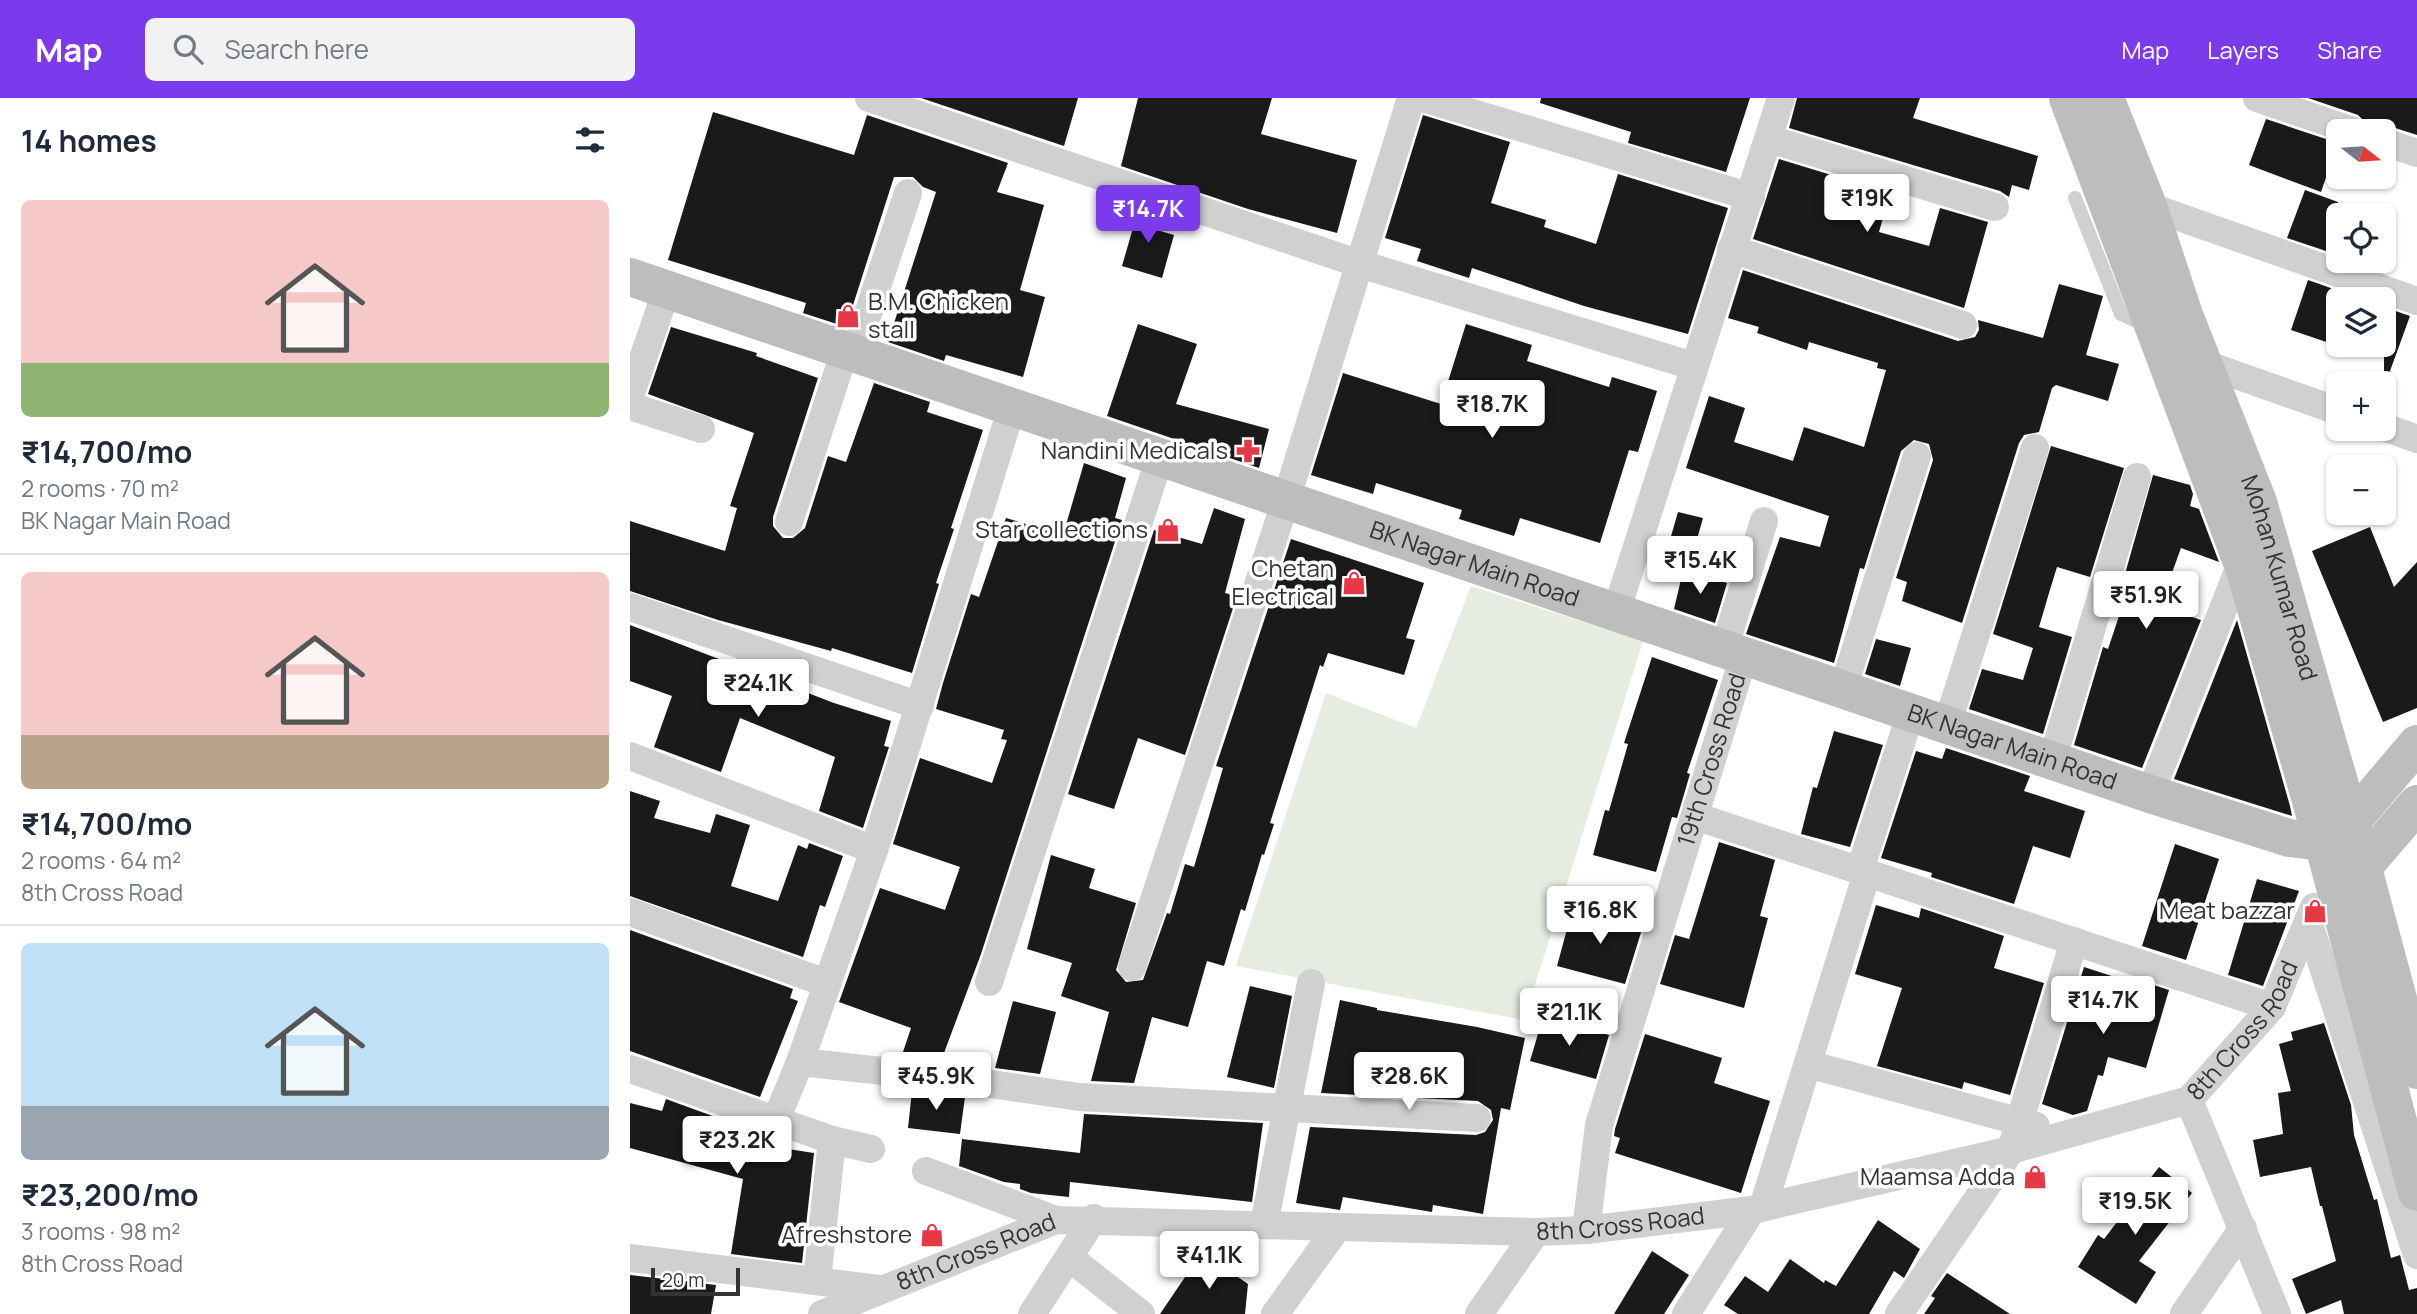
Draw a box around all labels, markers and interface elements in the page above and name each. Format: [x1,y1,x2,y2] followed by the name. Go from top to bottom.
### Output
[145,18,635,81] search box
[35,27,103,72] text: Map
[169,30,207,68] icon: search
[225,31,369,67] text: Search here
[2122,33,2169,66] text: Map
[2207,33,2279,66] text: Layers
[2317,33,2382,66] text: Share
[2326,119,2396,189] north arrow
[2326,119,2396,525] map controls
[21,120,157,161] text: 14 homes
[571,121,609,159] icon: filters
[1826,174,1908,234] pin: ₹19K
[1840,181,1894,213] text: ₹19K
[1091,186,1205,245] pin: ₹14.7K
[1112,192,1184,224] text: ₹14.7K
[2326,203,2396,273] button: locate
[252,245,378,371] icon: home
[868,284,1009,345] place label: B.M. Chicken stall
[2326,287,2396,357] button: layers
[834,302,862,330] shop icon: B.M. Chicken stall
[2326,371,2396,441] button: +
[1435,380,1549,440] pin: ₹18.7K
[1456,387,1528,419] text: ₹18.7K
[21,431,192,472] text: ₹14,700/mo
[1041,433,1228,466] place label: Nandini Medicals
[1234,437,1262,465] pharmacy icon: Nandini Medicals
[2326,455,2396,525] button: −
[2234,470,2327,684] street label: Mohan Kumar Road
[21,472,179,504] text: 2 rooms · 70 m²
[21,504,231,536] text: BK Nagar Main Road
[975,512,1148,545] place label: Star collections
[1366,512,1584,614] street label: BK Nagar Main Road
[1154,516,1182,544] shop icon: Star collections
[1643,536,1757,596] pin: ₹15.4K
[1663,543,1737,575] text: ₹15.4K
[1231,551,1334,612] place label: Chetan Electrical
[1340,569,1368,597] shop icon: Chetan Electrical
[2089,572,2203,631] pin: ₹51.9K
[2109,578,2183,610] text: ₹51.9K
[252,617,378,743] icon: home
[701,660,815,719] pin: ₹24.1K
[723,666,793,698] text: ₹24.1K
[1668,669,1753,850] street label: 19th Cross Road
[1904,695,2122,797] street label: BK Nagar Main Road
[21,803,192,844] text: ₹14,700/mo
[21,844,181,876] text: 2 rooms · 64 m²
[21,876,183,908] text: 8th Cross Road
[1543,886,1657,946] pin: ₹16.8K
[1563,893,1637,925] text: ₹16.8K
[2159,893,2295,926] place label: Meat bazzar
[2301,897,2329,925] shop icon: Meat bazzar
[2178,955,2305,1107] street label: 8th Cross Road
[2046,976,2160,1036] pin: ₹14.7K
[2067,983,2139,1015] text: ₹14.7K
[252,988,378,1114] icon: home
[1512,988,1626,1048] pin: ₹21.1K
[1536,995,1602,1027] text: ₹21.1K
[879,1052,993,1112] pin: ₹45.9K
[1352,1052,1466,1112] pin: ₹28.6K
[897,1059,975,1091] text: ₹45.9K
[1370,1059,1448,1091] text: ₹28.6K
[680,1116,794,1176] pin: ₹23.2K
[699,1123,775,1155] text: ₹23.2K
[1860,1159,2015,1192] place label: Maamsa Adda
[2021,1163,2049,1191] shop icon: Maamsa Adda
[21,1174,199,1215] text: ₹23,200/mo
[2078,1178,2192,1237] pin: ₹19.5K
[2098,1184,2172,1216] text: ₹19.5K
[1535,1198,1706,1247] street label: 8th Cross Road
[891,1204,1060,1298] street label: 8th Cross Road
[21,1215,181,1247] text: 3 rooms · 98 m²
[781,1217,912,1250] place label: Afreshstore
[918,1221,946,1249] shop icon: Afreshstore
[1152,1232,1266,1291] pin: ₹41.1K
[1176,1238,1242,1270] text: ₹41.1K
[21,1247,183,1279] text: 8th Cross Road
[651,1265,740,1297] scale bar
[662,1267,704,1293] text: 20 m

